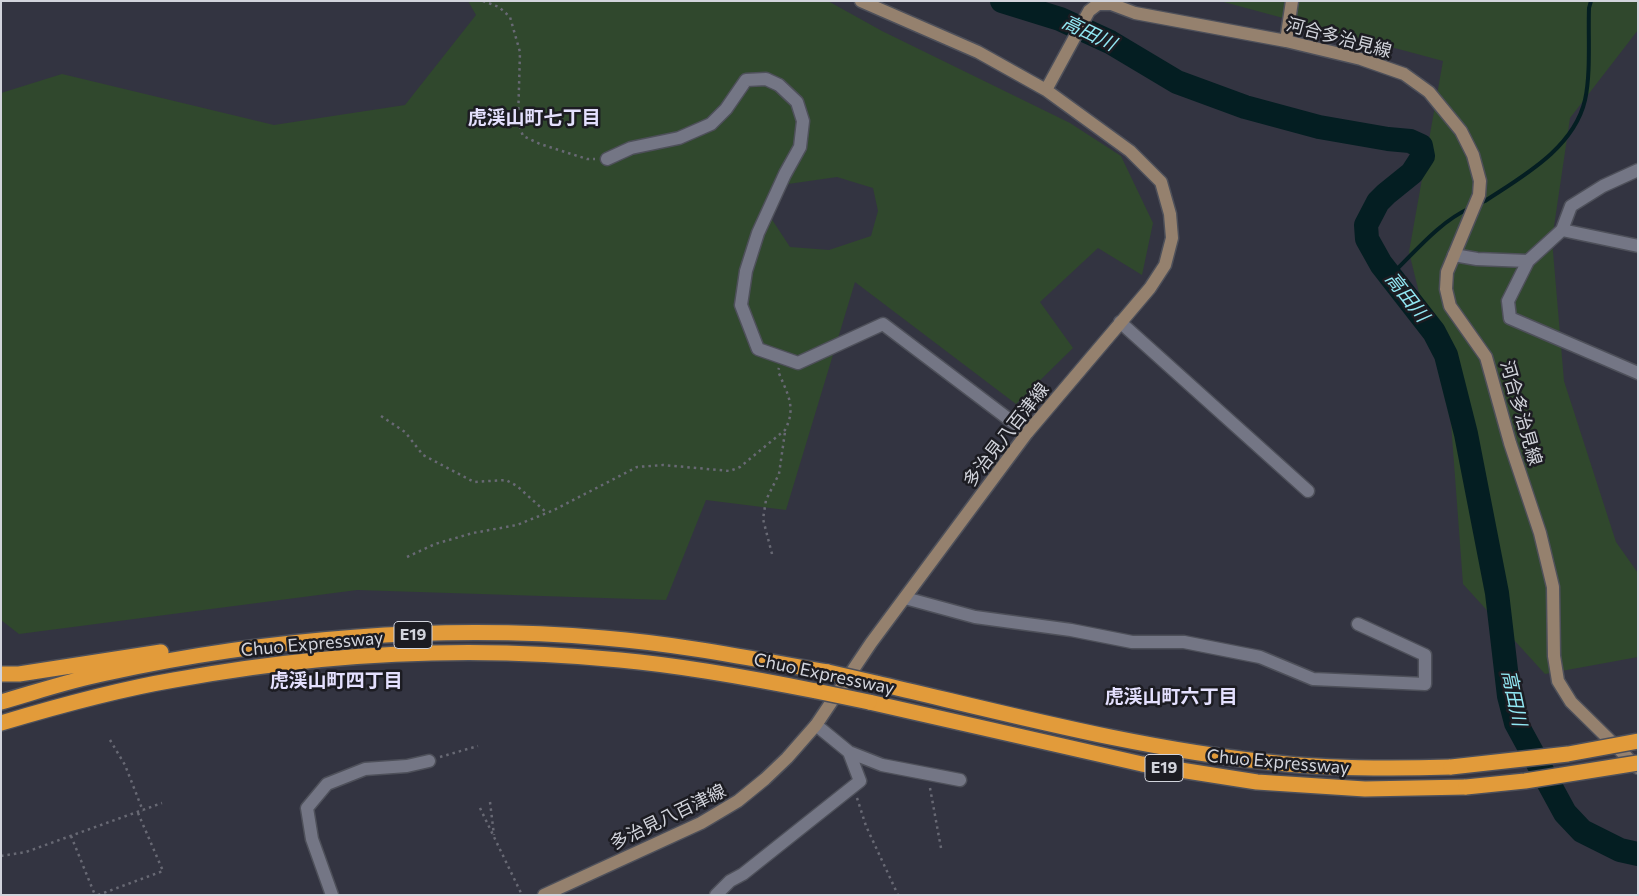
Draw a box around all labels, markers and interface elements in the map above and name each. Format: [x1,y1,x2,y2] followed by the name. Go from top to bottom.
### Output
[1058,10,1120,56] water label: 高田川
[1284,14,1394,62] street label: 河合多治見線
[468,107,600,129] district label: 虎渓山町七丁目
[1380,268,1434,326] water label: 高田川
[1496,358,1546,468] street label: 河合多治見線
[959,379,1053,491] street label: 多治見八百津線
[394,622,432,648] road number: E19
[240,627,384,661] street label: Chuo Expressway
[752,649,896,699] street label: Chuo Expressway
[1497,668,1531,728] water label: 高田川
[270,670,402,692] district label: 虎渓山町四丁目
[1105,686,1237,708] district label: 虎渓山町六丁目
[1206,745,1350,779] street label: Chuo Expressway
[1145,754,1183,781] road number: E19
[607,780,729,854] street label: 多治見八百津線

